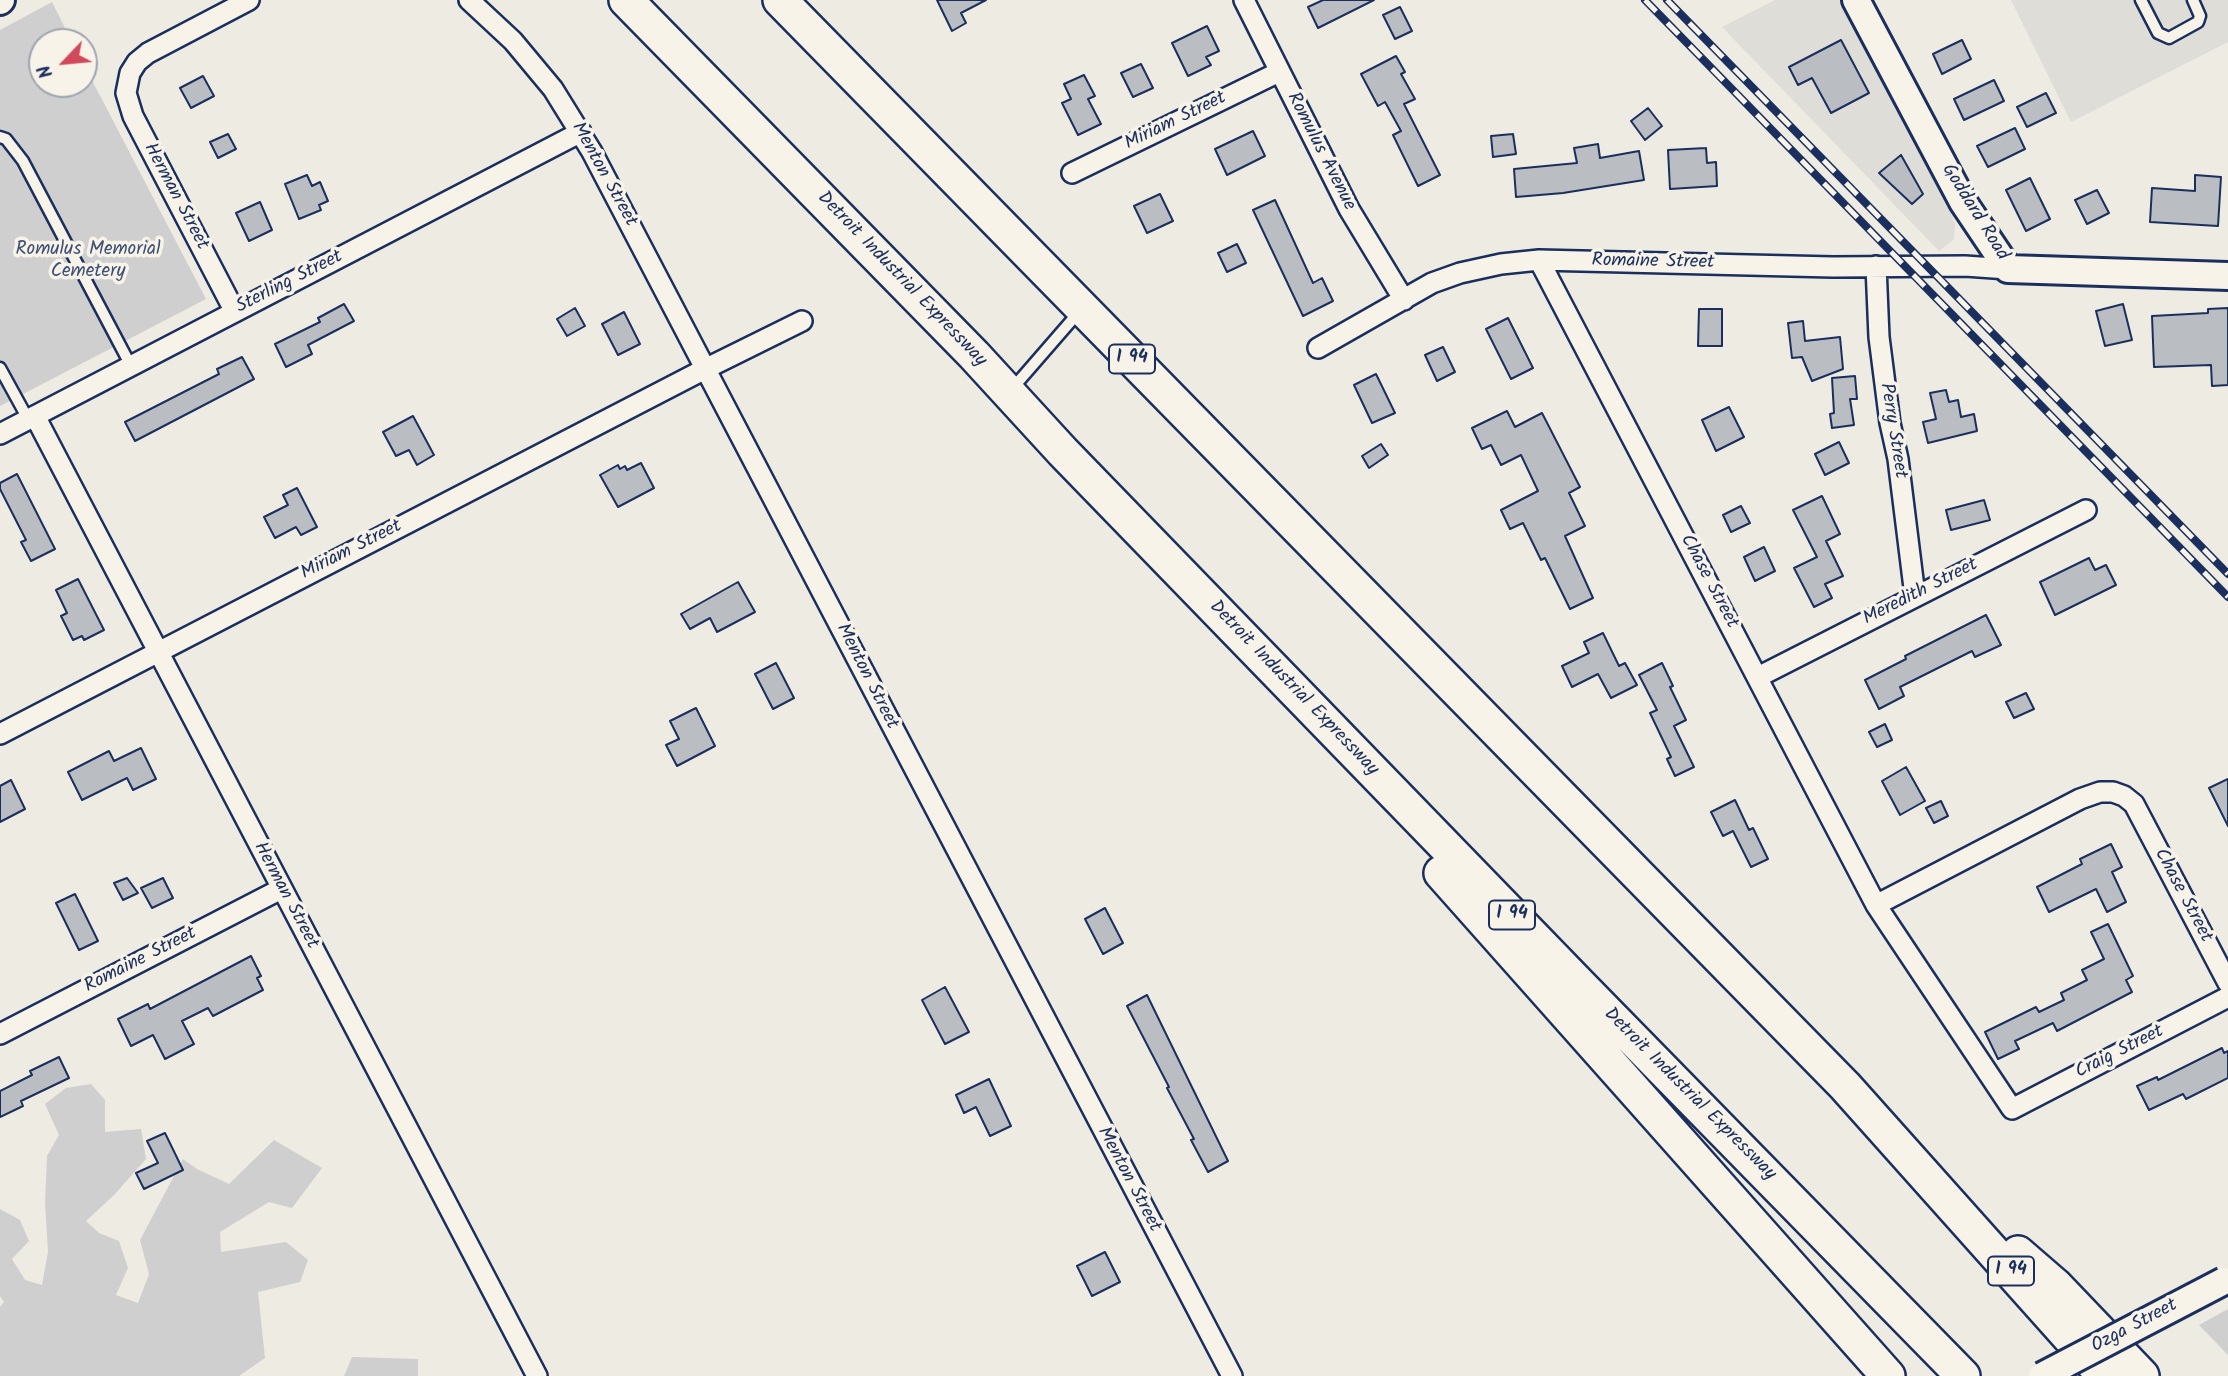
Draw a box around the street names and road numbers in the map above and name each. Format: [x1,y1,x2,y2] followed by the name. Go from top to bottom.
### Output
[1121,88,1231,156] street label: Miriam Street
[1280,89,1360,215] street label: Romulus Avenue
[565,119,641,231] street label: Menton Street
[137,140,213,254] street label: Herman Street
[1935,160,2013,266] street label: Goddard Road
[811,188,991,372] street label: Detroit Industrial Expressway
[233,246,347,320] street label: Sterling Street
[1591,251,1715,275] street label: Romaine Street
[1109,344,1155,374] road number: I 94
[1873,382,1911,480] street label: Perry Street
[298,516,406,586] street label: Miriam Street
[1674,531,1742,633] street label: Chase Street
[1860,554,1982,632] street label: Meredith Street
[1203,597,1383,781] street label: Detroit Industrial Expressway
[830,620,902,734] street label: Menton Street
[247,839,323,953] street label: Herman Street
[2148,845,2216,947] street label: Chase Street
[1489,900,1535,930] road number: I 94
[81,923,201,999] street label: Romaine Street
[1598,1004,1780,1186] street label: Detroit Industrial Expressway
[2072,1021,2168,1085] street label: Craig Street
[1091,1124,1165,1236] street label: Menton Street
[1988,1256,2034,1286] road number: I 94
[2088,1295,2182,1359] street label: Ozga Street

